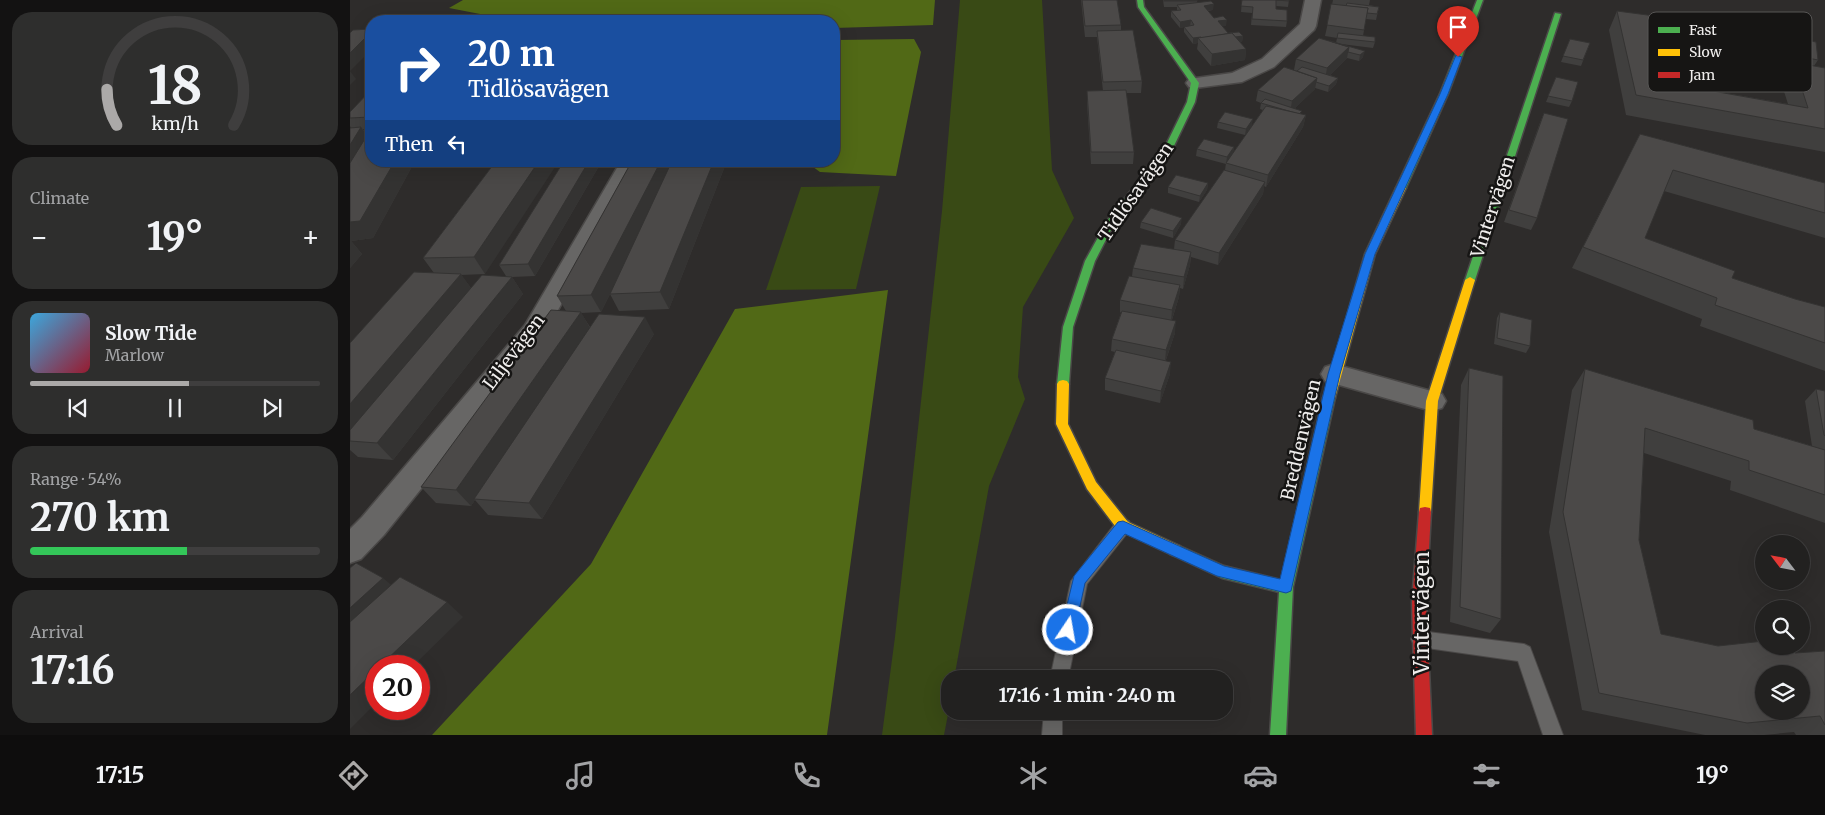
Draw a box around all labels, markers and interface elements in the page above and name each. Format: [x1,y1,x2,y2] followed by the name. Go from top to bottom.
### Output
[1437,6,1479,57] pin
[1648,12,1812,92] legend
[1444,13,1472,41] icon: arrive
[1689,21,1717,39] text: Fast
[468,32,555,76] text: 20 m
[385,35,450,100] icon: right
[1689,43,1722,61] text: Slow
[148,53,202,118] text: 18
[1688,66,1715,84] text: Jam
[468,75,609,103] text: Tidlösavägen
[151,112,199,135] text: km/h
[443,130,471,158] icon: left
[385,132,433,156] text: Then
[1093,138,1178,246] street label: Tidlösavägen
[1465,153,1520,262] street label: Vintervägen
[30,188,89,208] text: Climate
[147,213,204,260] text: 19°
[30,219,49,255] text: −
[301,219,320,255] text: +
[478,309,550,394] street label: Liljevägen
[105,321,197,345] text: Slow Tide
[105,345,164,365] text: Marlow
[1275,377,1326,503] street label: Breddenvägen
[64,394,92,422] icon: previous
[161,394,189,422] icon: pause
[258,394,286,422] icon: next
[30,469,121,489] text: Range · 54%
[30,494,170,541] text: 270 km
[1755,535,1810,590] north arrow
[1755,535,1810,720] map controls
[1408,551,1435,676] street label: Vintervägen
[1755,600,1810,655] button: search
[1041,603,1093,655] position arrow
[30,622,83,642] text: Arrival
[30,647,115,694] text: 17:16
[365,655,430,720] speed limit sign: 20
[1755,665,1810,720] button: layers
[998,683,1176,707] text: 17:16 · 1 min · 240 m
[336,758,371,793] icon: directions
[563,758,598,793] icon: music
[789,758,824,793] icon: phone
[1016,758,1051,793] icon: climate
[1243,758,1278,793] icon: car
[1469,758,1504,793] icon: filters
[96,761,144,789] text: 17:15
[1696,761,1729,789] text: 19°

